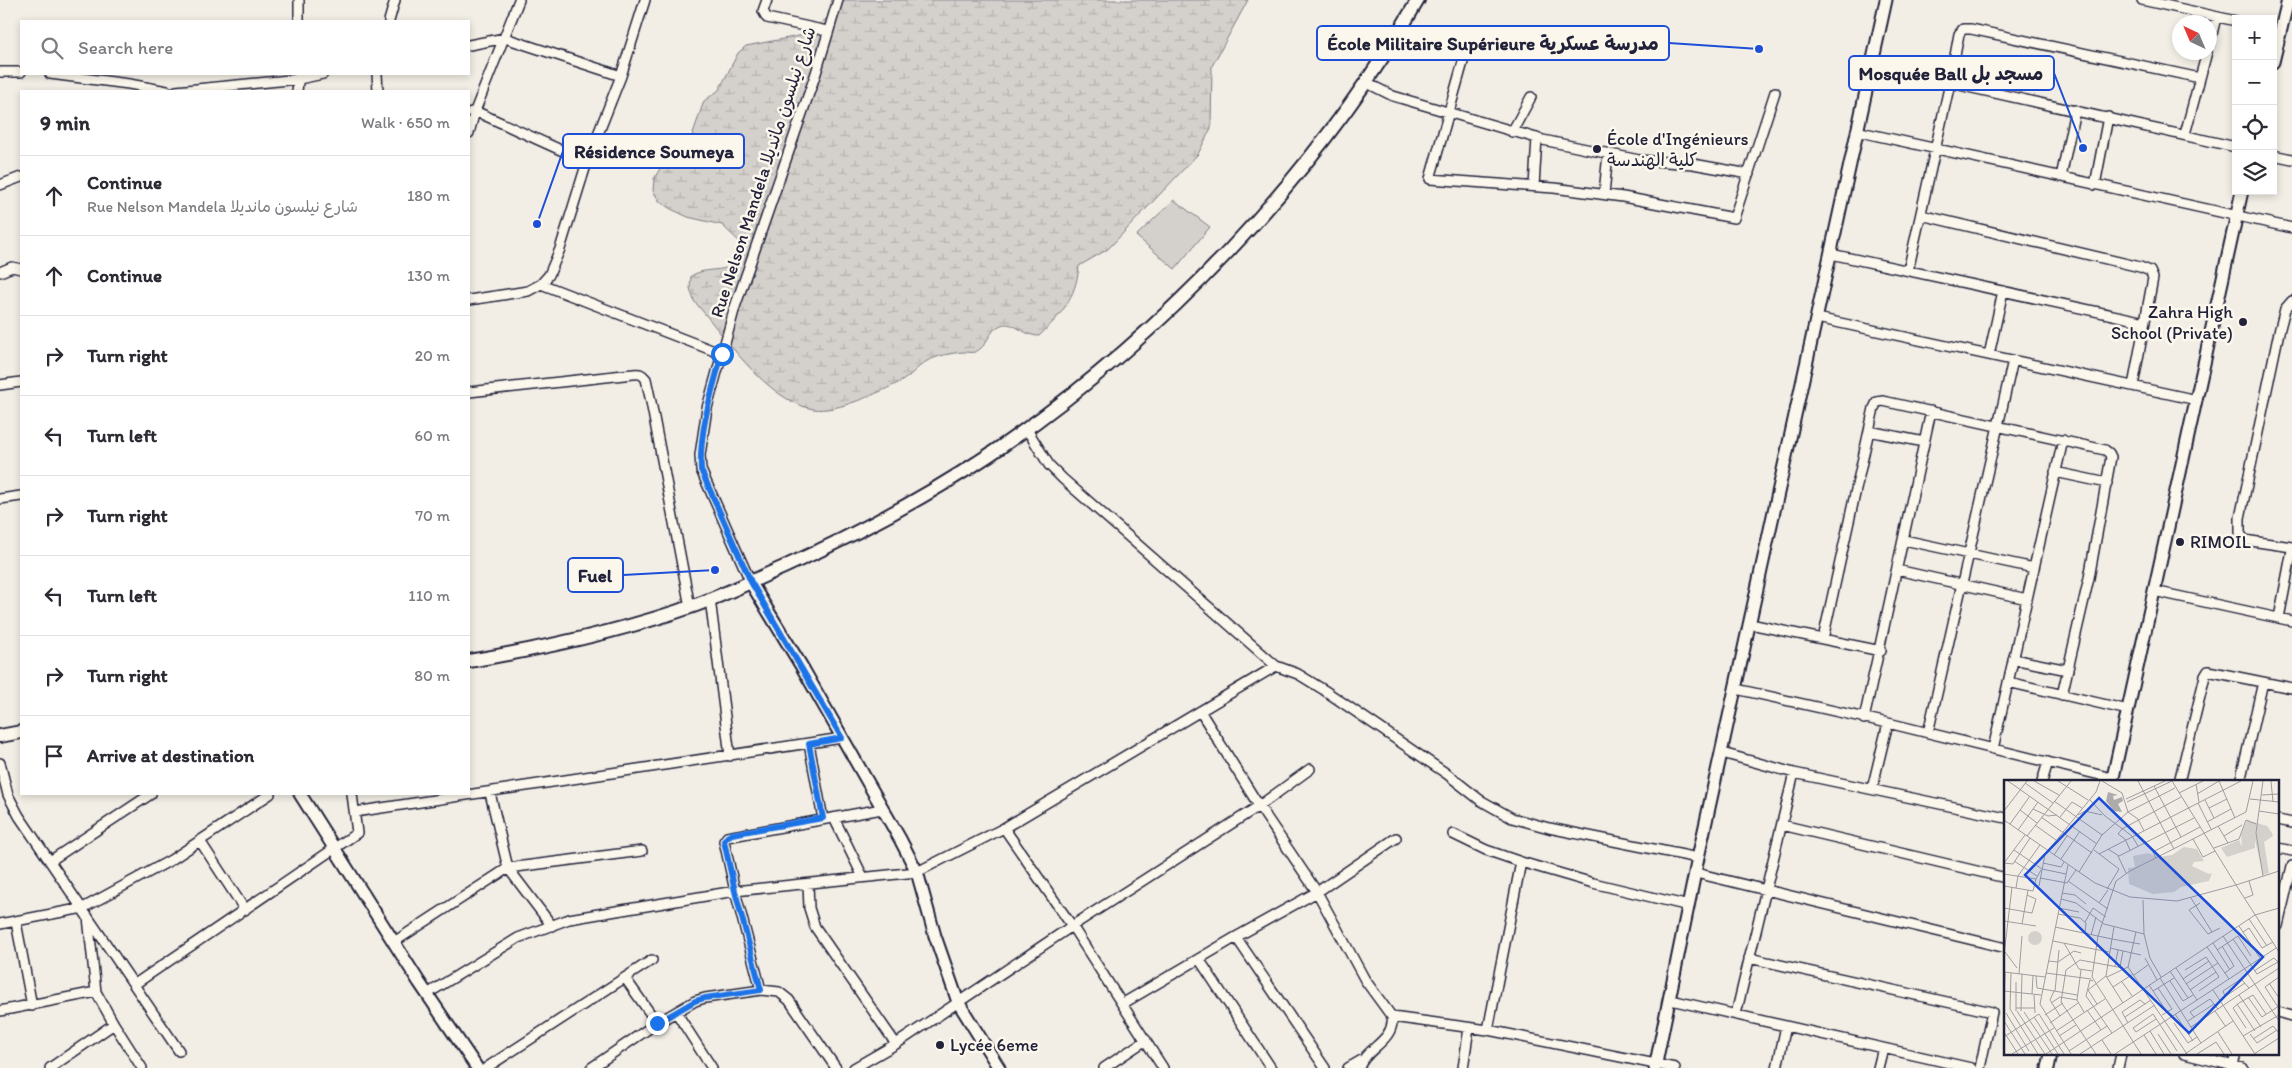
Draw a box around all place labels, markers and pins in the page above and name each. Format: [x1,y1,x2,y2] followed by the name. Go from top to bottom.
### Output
[1317,26,1669,60] callout: École Militaire Supérieure مدرسة عسكرية
[1849,56,2054,90] callout: Mosquée Ball مسجد بل
[1607,128,1749,171] place label: École d'Ingénieurs كلية الهندسة
[563,134,744,168] callout: Résidence Soumeya
[1591,143,1603,155] marker: École d'Ingénieurs كلية الهندسة
[2111,301,2233,344] place label: Zahra High School (Private)
[2237,316,2249,328] marker: Zahra High School (Private)
[2190,531,2251,553] place label: RIMOIL
[2174,536,2186,548] marker: RIMOIL
[568,558,623,592] callout: Fuel
[950,1034,1039,1056] place label: Lycée 6eme
[934,1039,946,1051] marker: Lycée 6eme

